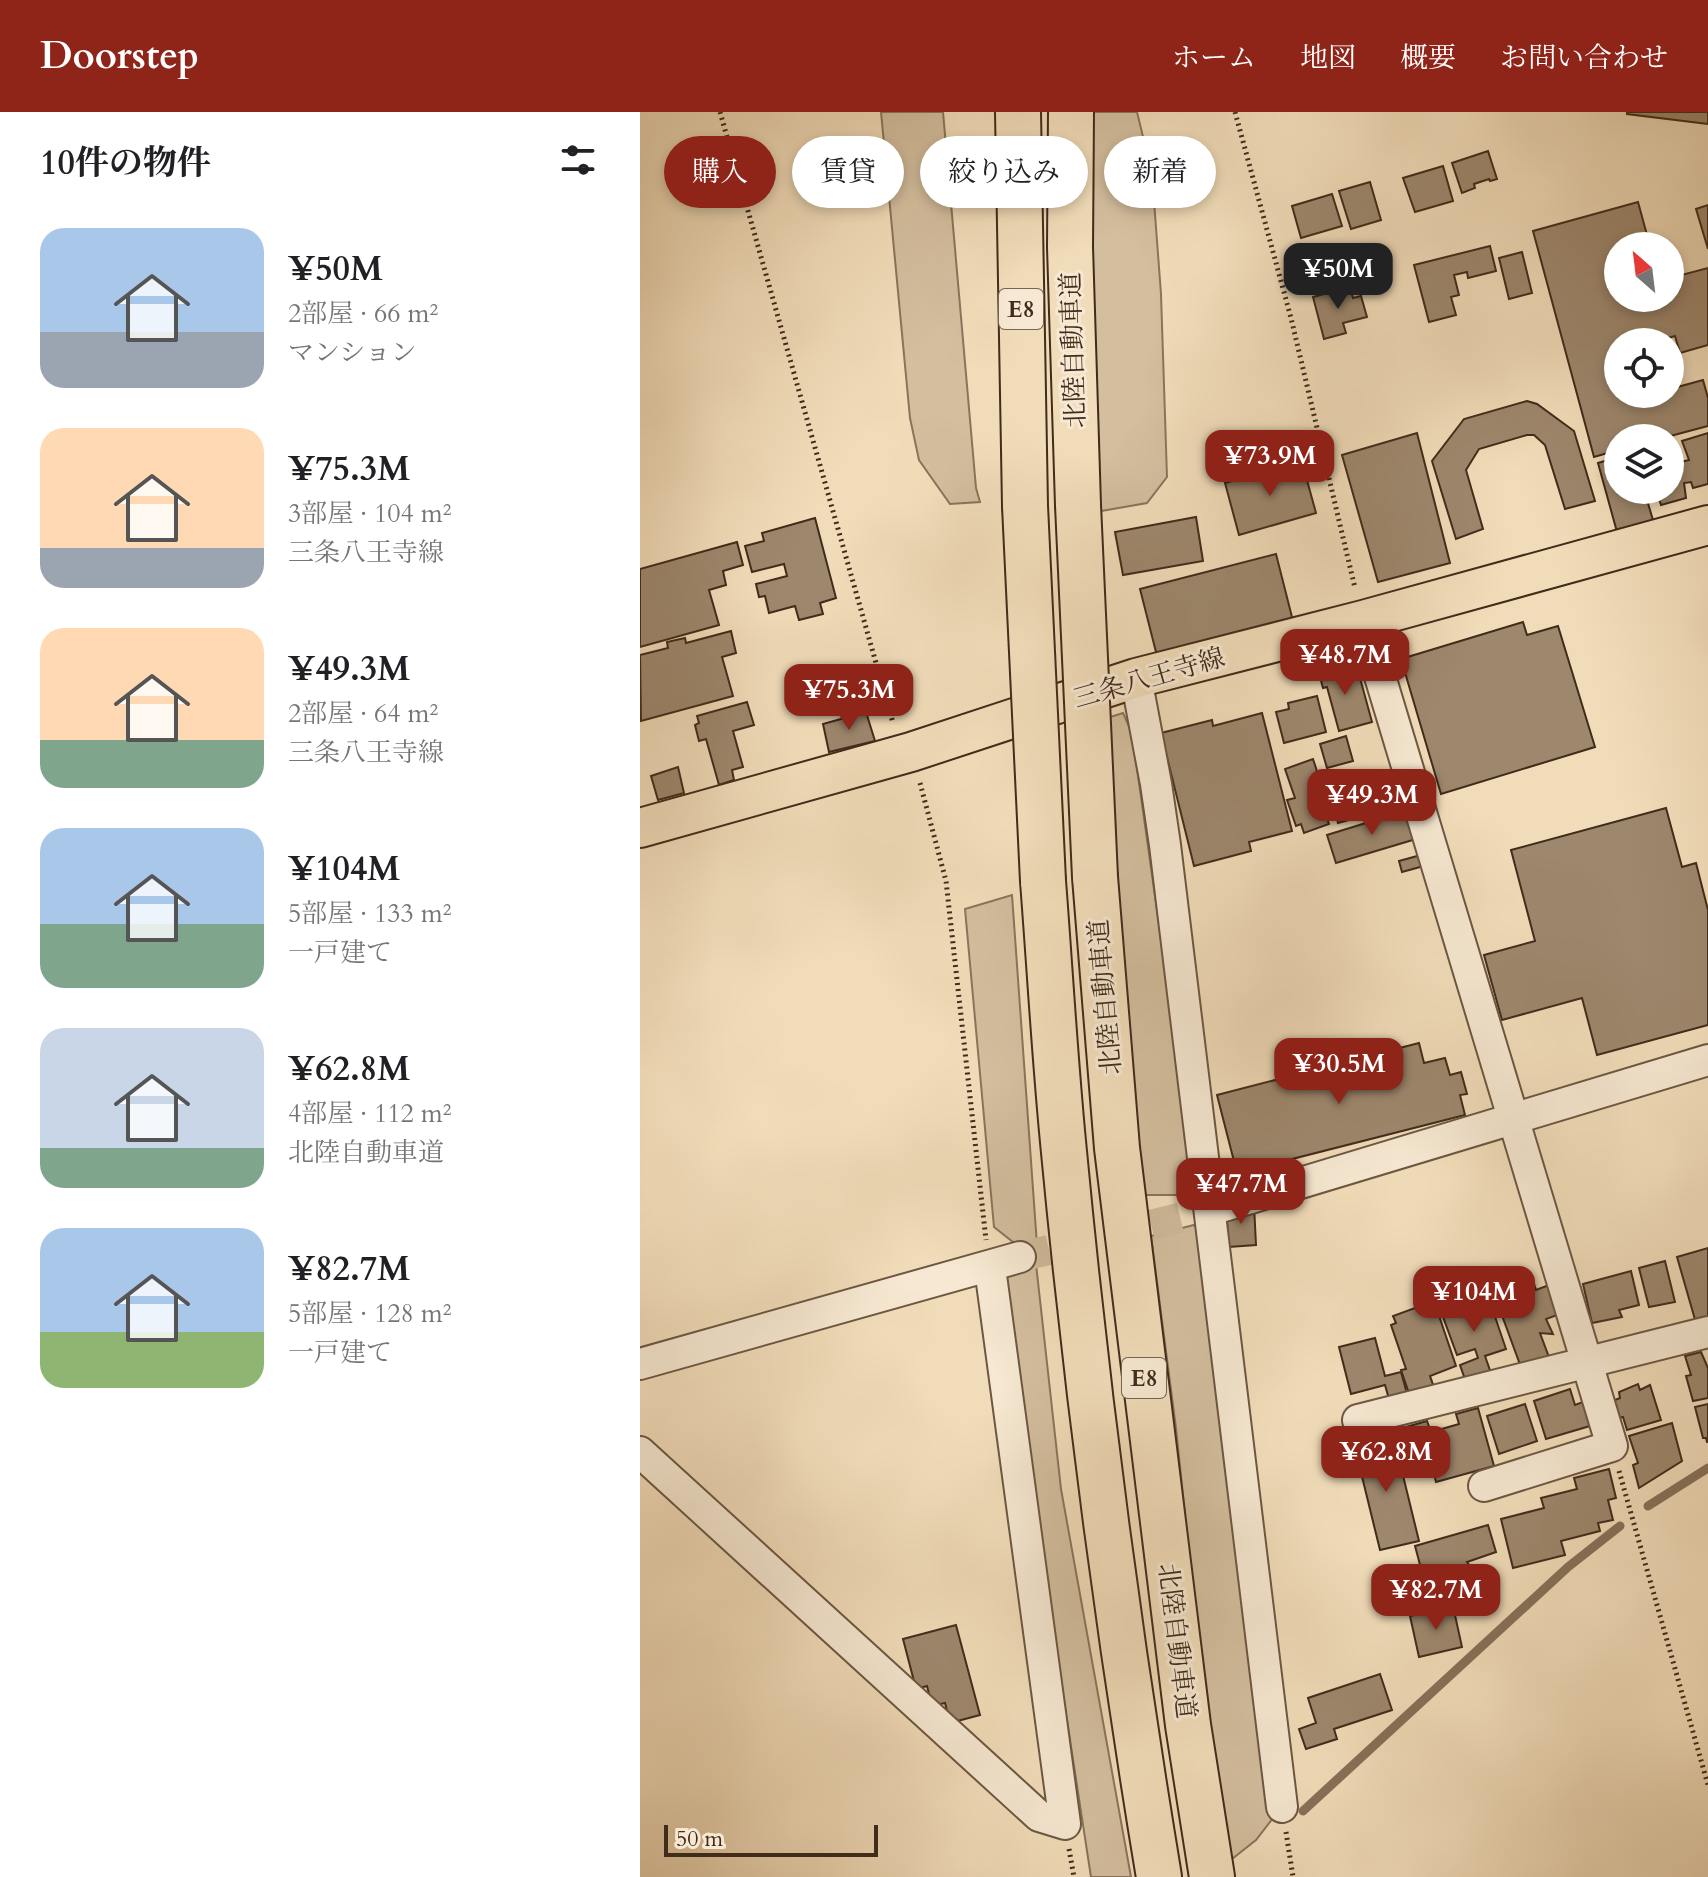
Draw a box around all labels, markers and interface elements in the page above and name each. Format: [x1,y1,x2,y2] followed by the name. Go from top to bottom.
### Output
[40,30,199,82] text: Doorstep
[1172,39,1256,77] text: ホーム
[1300,39,1356,77] text: 地図
[1400,39,1456,77] text: 概要
[1500,39,1668,77] text: お問い合わせ
[664,136,776,208] chip: 購入
[792,136,904,208] chip: 賃貸
[920,136,1088,208] chip: 絞り込み
[1104,136,1216,208] chip: 新着
[556,138,600,182] icon: filters
[40,140,211,186] text: 10件の物件
[1604,232,1684,312] north arrow
[1604,232,1684,504] map controls
[1291,243,1385,311] pin: ¥50M
[288,246,383,292] text: ¥50M
[1302,251,1374,286] text: ¥50M
[104,260,200,356] icon: home
[1053,271,1093,429] street label: 北陸自動車道
[999,289,1043,329] road number: E8
[288,296,438,331] text: 2部屋 · 66 m²
[1604,328,1684,408] button: locate
[288,335,417,370] text: マンション
[1604,424,1684,504] button: layers
[1205,430,1335,498] pin: ¥73.9M
[1223,438,1317,473] text: ¥73.9M
[288,446,410,492] text: ¥75.3M
[104,460,200,556] icon: home
[288,496,452,531] text: 3部屋 · 104 m²
[288,535,444,570] text: 三条八王寺線
[1280,629,1410,697] pin: ¥48.7M
[1298,637,1392,672] text: ¥48.7M
[1069,640,1229,716] street label: 三条八王寺線
[288,646,410,692] text: ¥49.3M
[104,660,200,756] icon: home
[784,664,914,732] pin: ¥75.3M
[802,672,896,707] text: ¥75.3M
[288,696,438,731] text: 2部屋 · 64 m²
[288,735,444,770] text: 三条八王寺線
[1307,769,1437,837] pin: ¥49.3M
[1325,777,1419,812] text: ¥49.3M
[288,846,400,892] text: ¥104M
[104,860,200,956] icon: home
[288,896,452,931] text: 5部屋 · 133 m²
[1081,918,1129,1076] street label: 北陸自動車道
[288,935,392,970] text: 一戸建て
[1274,1038,1404,1106] pin: ¥30.5M
[288,1046,410,1092] text: ¥62.8M
[1292,1046,1386,1081] text: ¥30.5M
[104,1060,200,1156] icon: home
[288,1096,452,1131] text: 4部屋 · 112 m²
[288,1135,444,1170] text: 北陸自動車道
[1176,1158,1306,1226] pin: ¥47.7M
[1194,1166,1288,1201] text: ¥47.7M
[288,1246,410,1292] text: ¥82.7M
[104,1260,200,1356] icon: home
[1418,1266,1530,1334] pin: ¥104M
[1431,1274,1517,1309] text: ¥104M
[288,1296,452,1331] text: 5部屋 · 128 m²
[288,1335,392,1370] text: 一戸建て
[1122,1358,1166,1398] road number: E8
[1321,1426,1451,1494] pin: ¥62.8M
[1339,1434,1433,1469] text: ¥62.8M
[1150,1561,1204,1721] street label: 北陸自動車道
[1371,1564,1501,1632] pin: ¥82.7M
[1389,1572,1483,1607] text: ¥82.7M
[664,1821,878,1857] scale bar
[676,1824,723,1854] text: 50 m

